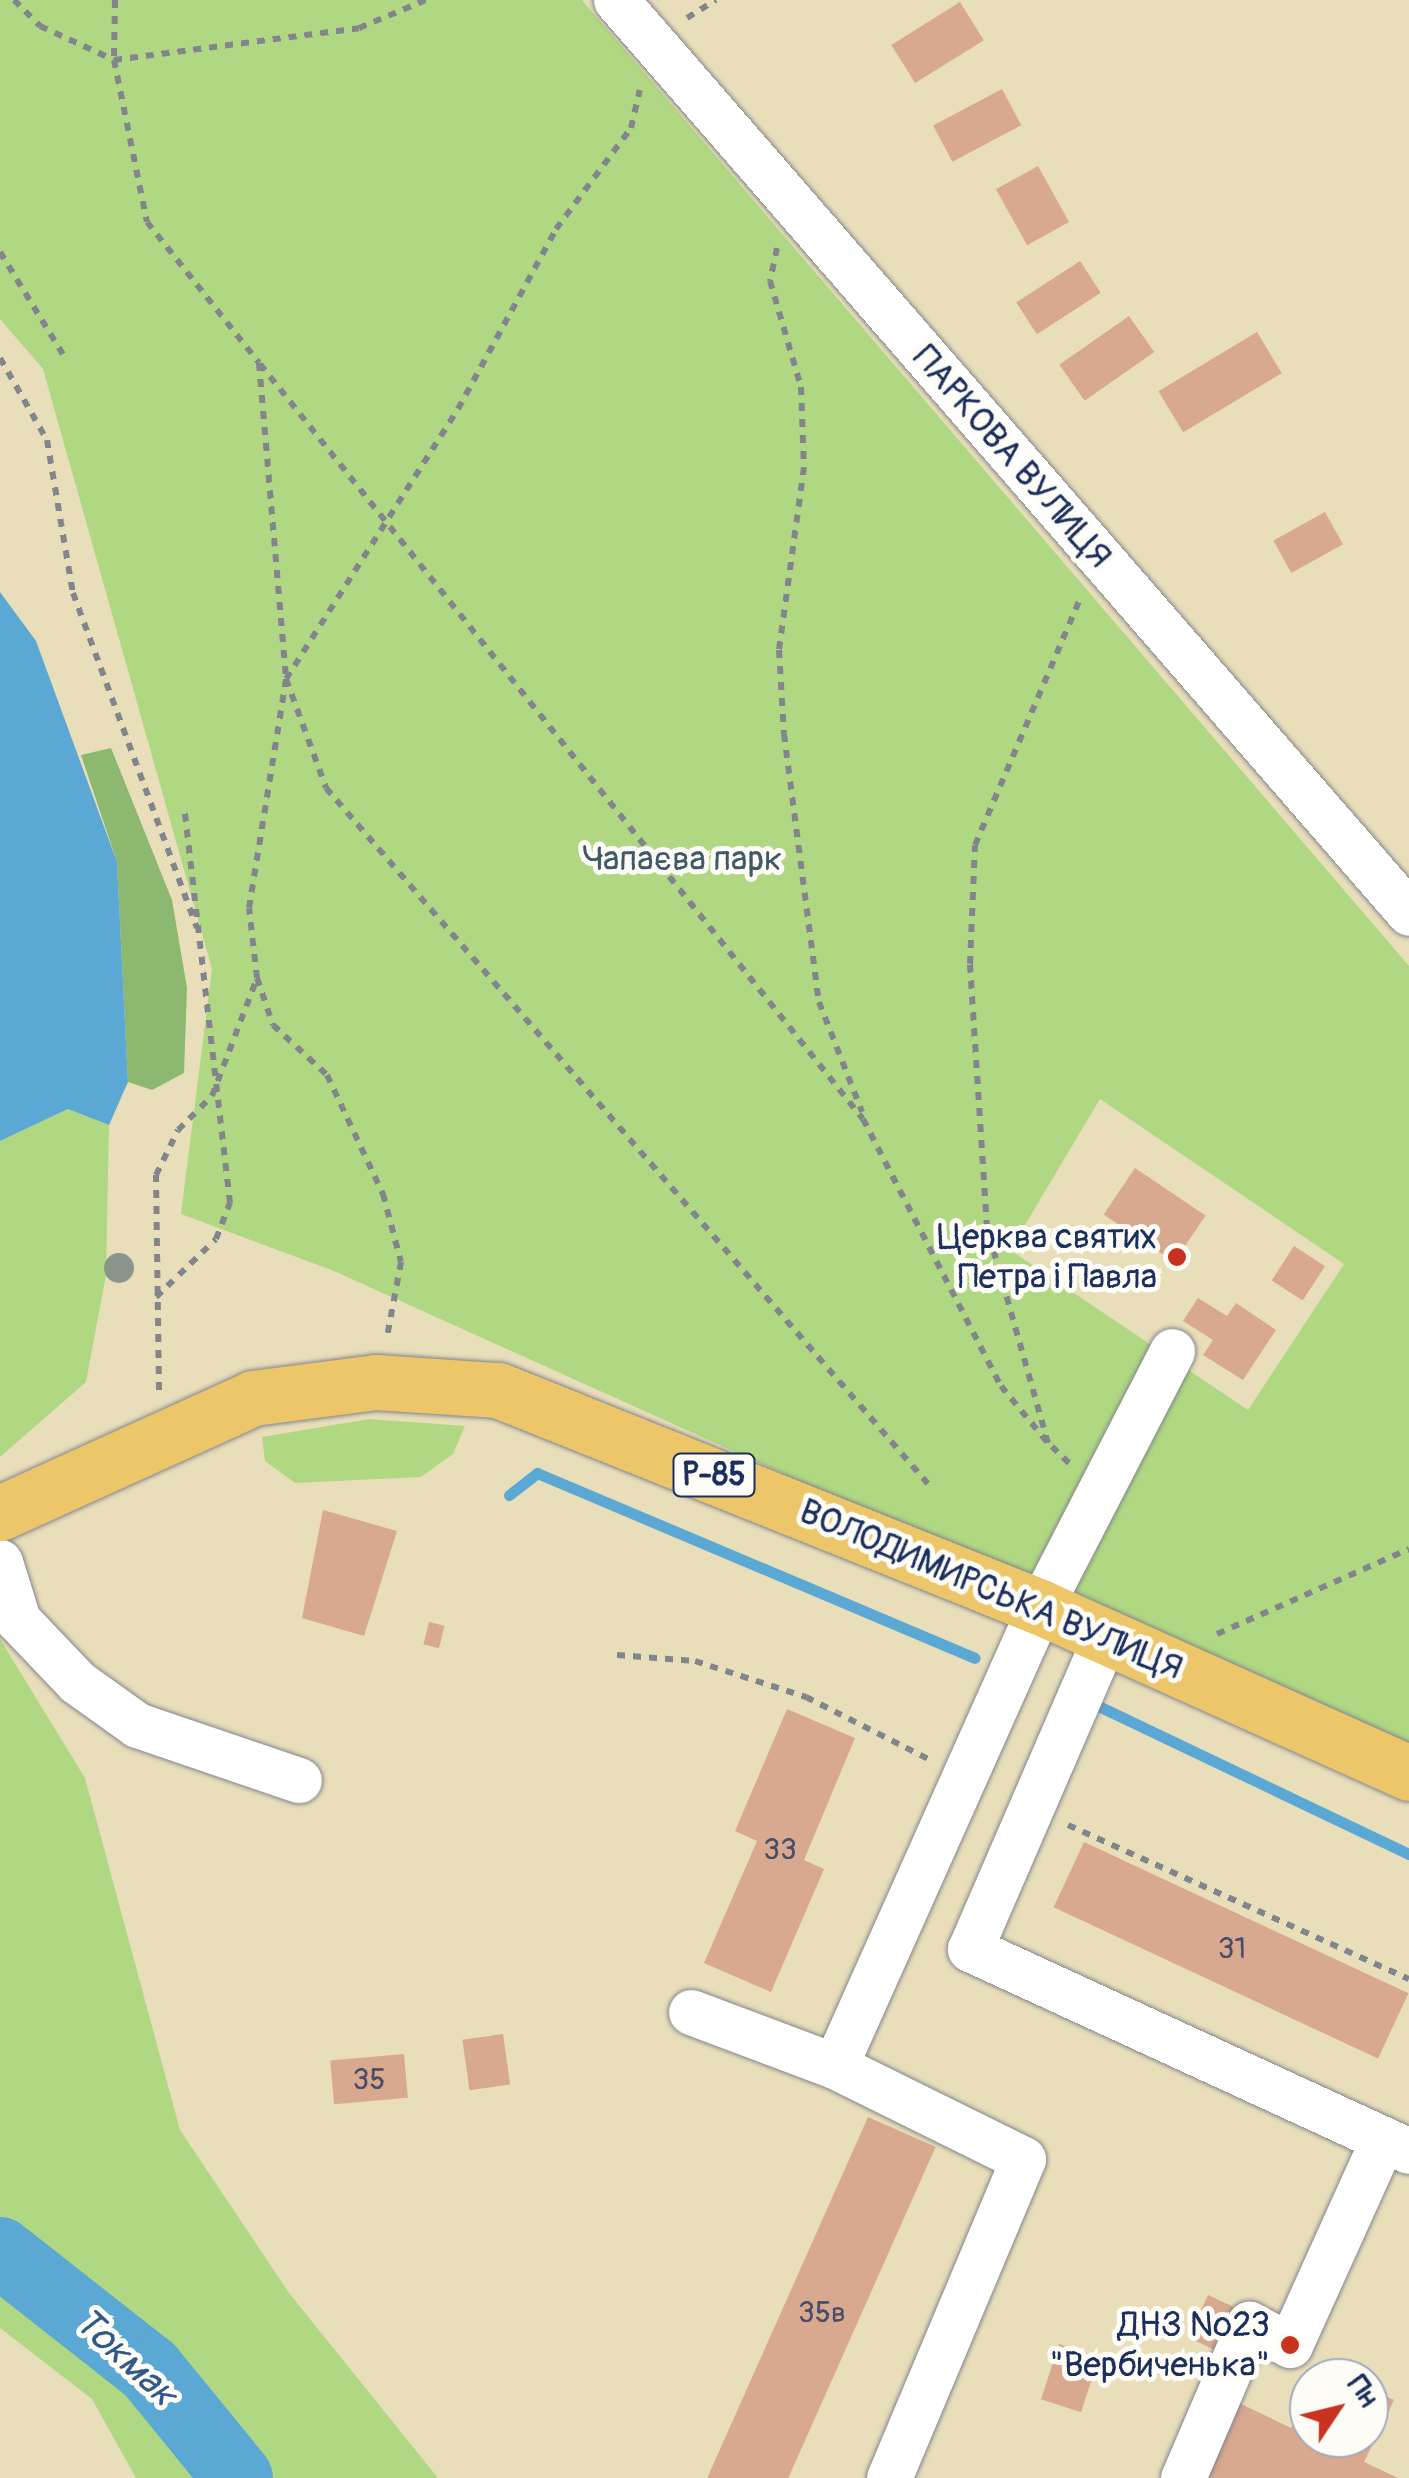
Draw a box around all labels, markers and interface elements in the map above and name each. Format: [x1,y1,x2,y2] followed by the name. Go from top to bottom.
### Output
[904,337,1120,577] street label: ПАРКОВА ВУЛИЦЯ
[582,838,782,880] park label: Чапаєва парк
[937,1216,1157,1298] place label: Церква святих Петра і Павла
[1166,1246,1188,1268] marker: Церква святих Петра і Павла
[672,1448,756,1502] road number: Р-85
[793,1490,1189,1690] street label: ВОЛОДИМИРСЬКА ВУЛИЦЯ
[763,1832,797,1868] house number: 33
[1218,1931,1246,1967] house number: 31
[353,2062,385,2098] house number: 35
[798,2295,846,2331] house number: 35в
[64,2299,186,2417] water label: Токмак
[1050,2304,1270,2386] place label: ДНЗ №23 "Вербиченька"
[1279,2334,1301,2356] marker: ДНЗ №23 "Вербиченька"
[1289,2358,1389,2458] north arrow
[1339,2369,1386,2414] text: Пн

